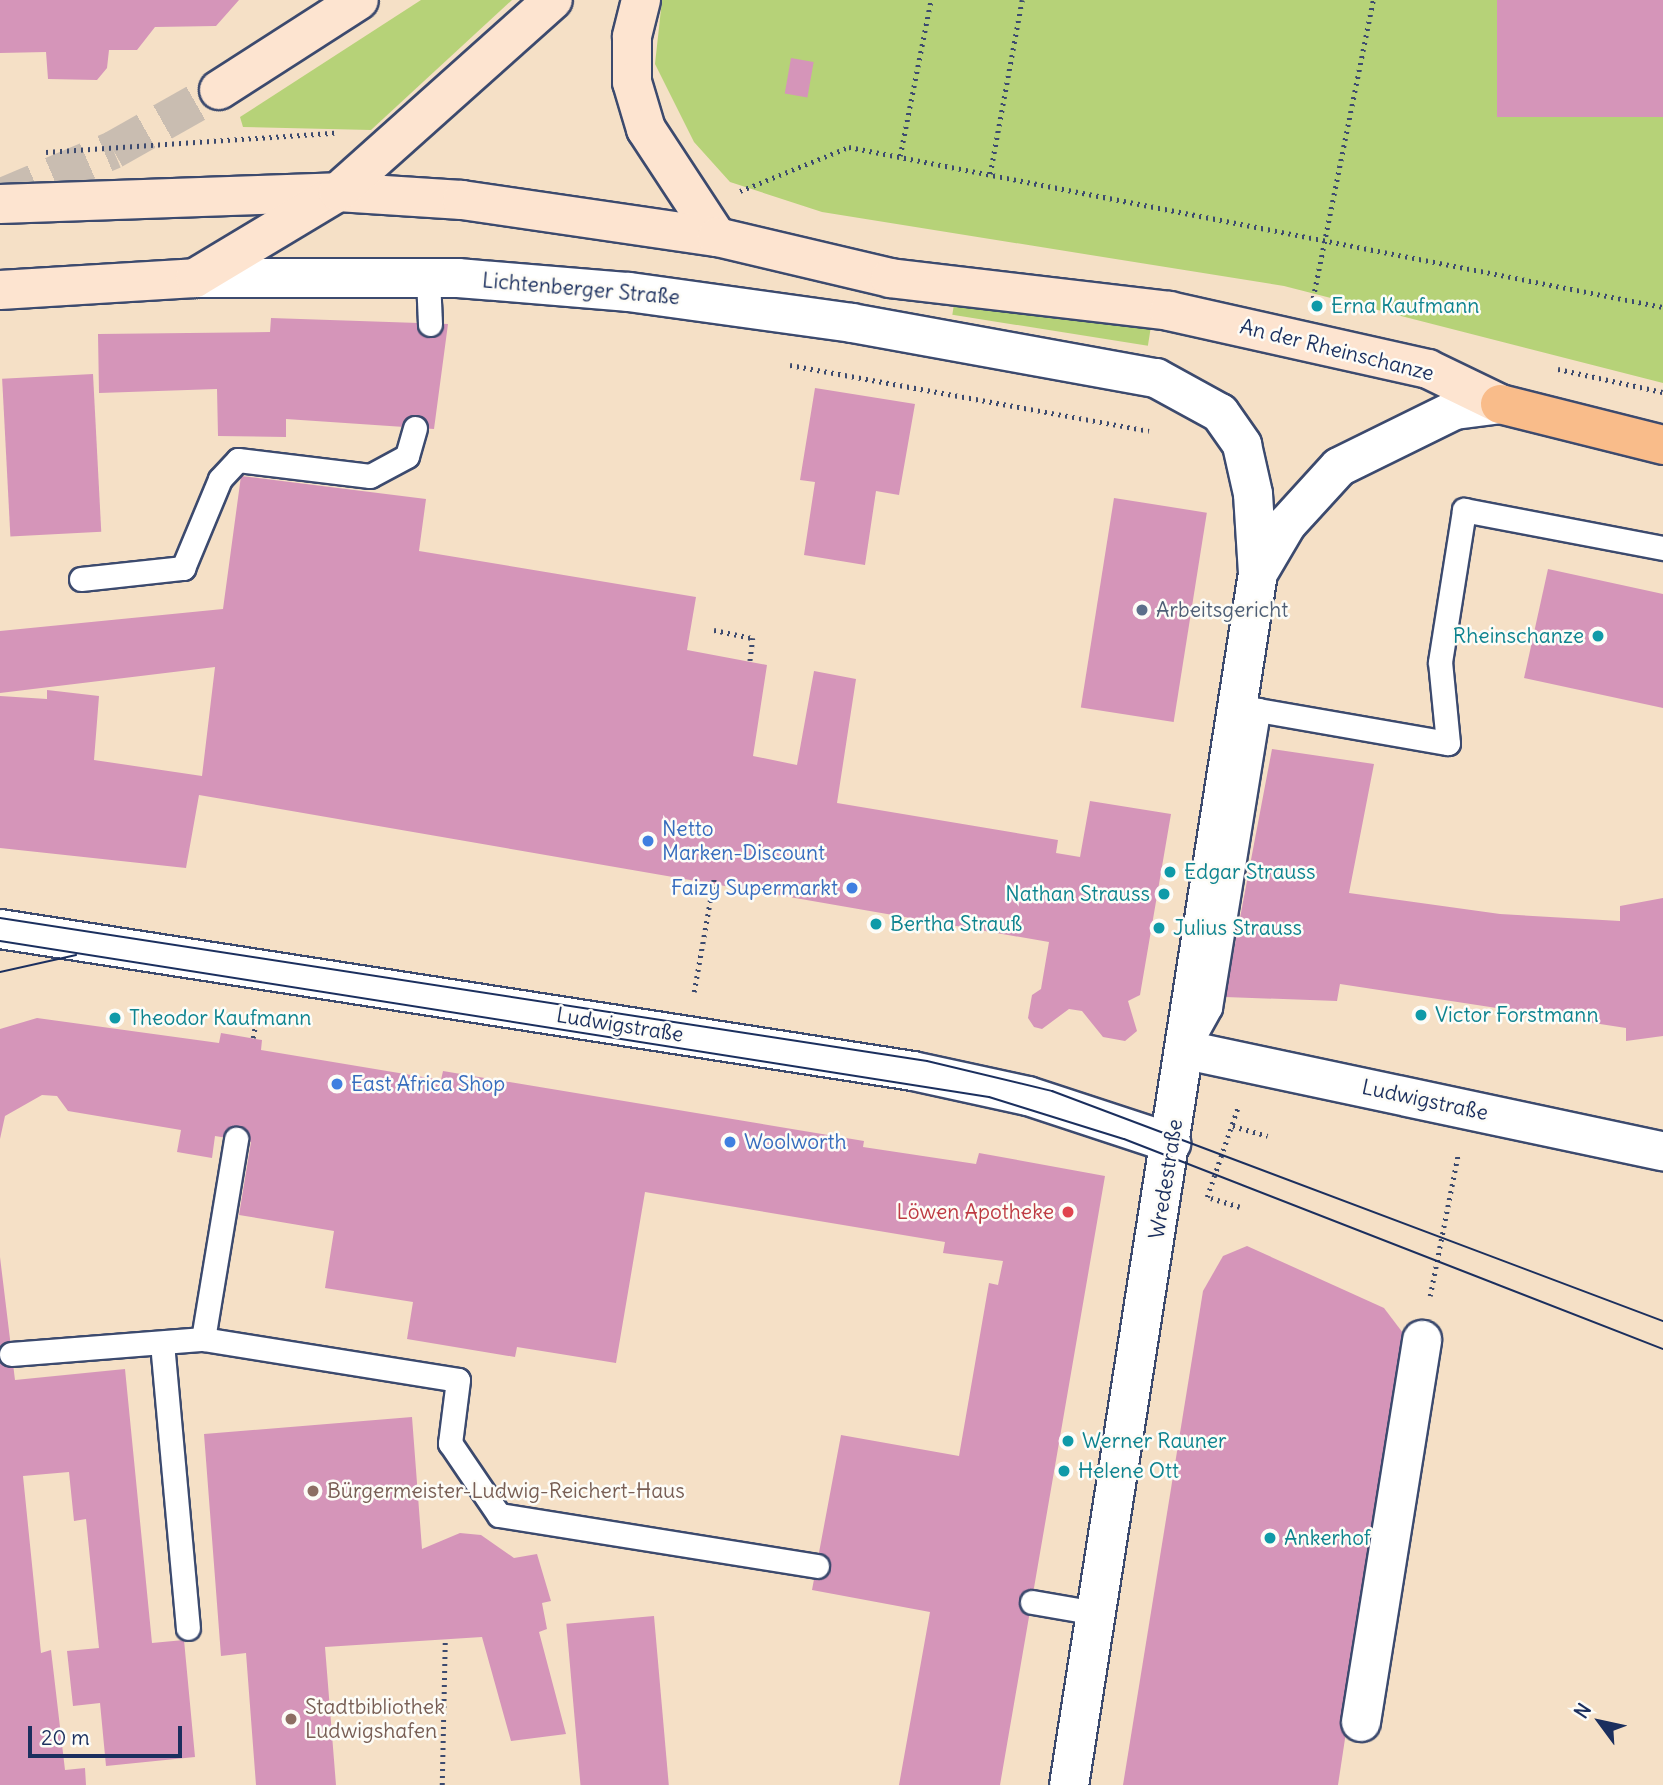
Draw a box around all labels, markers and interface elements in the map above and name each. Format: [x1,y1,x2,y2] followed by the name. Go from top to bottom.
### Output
[481,268,681,310] street label: Lichtenberger Straße
[1331,293,1480,319] place label: Erna Kaufmann
[1309,298,1325,314] marker: Erna Kaufmann
[1237,314,1437,386] street label: An der Rheinschanze
[1156,597,1288,623] place label: Arbeitsgericht
[1134,602,1150,618] marker: Arbeitsgericht
[1453,623,1584,649] place label: Rheinschanze
[1590,628,1606,644] marker: Rheinschanze
[662,816,825,866] place label: Netto Marken-Discount
[640,833,656,849] marker: Netto Marken-Discount
[1184,859,1316,885] place label: Edgar Strauss
[1162,864,1178,880] marker: Edgar Strauss
[671,875,838,901] place label: Faizy Supermarkt
[844,880,860,896] marker: Faizy Supermarkt
[1005,881,1150,907] place label: Nathan Strauss
[1156,886,1172,902] marker: Nathan Strauss
[890,911,1022,937] place label: Bertha Strauß
[1173,915,1302,941] place label: Julius Strauss
[868,916,884,932] marker: Bertha Strauß
[1151,920,1167,936] marker: Julius Strauss
[1435,1002,1599,1028] place label: Victor Forstmann
[555,1003,685,1047] street label: Ludwigstraße
[129,1005,312,1031] place label: Theodor Kaufmann
[1413,1007,1429,1023] marker: Victor Forstmann
[107,1010,123,1026] marker: Theodor Kaufmann
[351,1071,505,1097] place label: East Africa Shop
[1360,1074,1490,1126] street label: Ludwigstraße
[329,1076,345,1092] marker: East Africa Shop
[1144,1117,1188,1241] street label: Wredestraße
[744,1129,847,1155] place label: Woolworth
[722,1134,738,1150] marker: Woolworth
[897,1199,1054,1225] place label: Löwen Apotheke
[1060,1204,1076,1220] marker: Löwen Apotheke
[1082,1428,1227,1454] place label: Werner Rauner
[1060,1433,1076,1449] marker: Werner Rauner
[1078,1458,1179,1484] place label: Helene Ott
[1056,1463,1072,1479] marker: Helene Ott
[327,1478,685,1504] place label: Bürgermeister-Ludwig-Reichert-Haus
[305,1483,321,1499] marker: Bürgermeister-Ludwig-Reichert-Haus
[1284,1525,1371,1551] place label: Ankerhof
[1262,1530,1278,1546] marker: Ankerhof
[1565,1687,1635,1757] north arrow
[305,1694,445,1744] place label: Stadtbibliothek Ludwigshafen
[1569,1699,1596,1723] text: N
[283,1711,299,1727] marker: Stadtbibliothek Ludwigshafen
[32,1712,186,1756] scale bar
[41,1724,90,1751] text: 20 m

